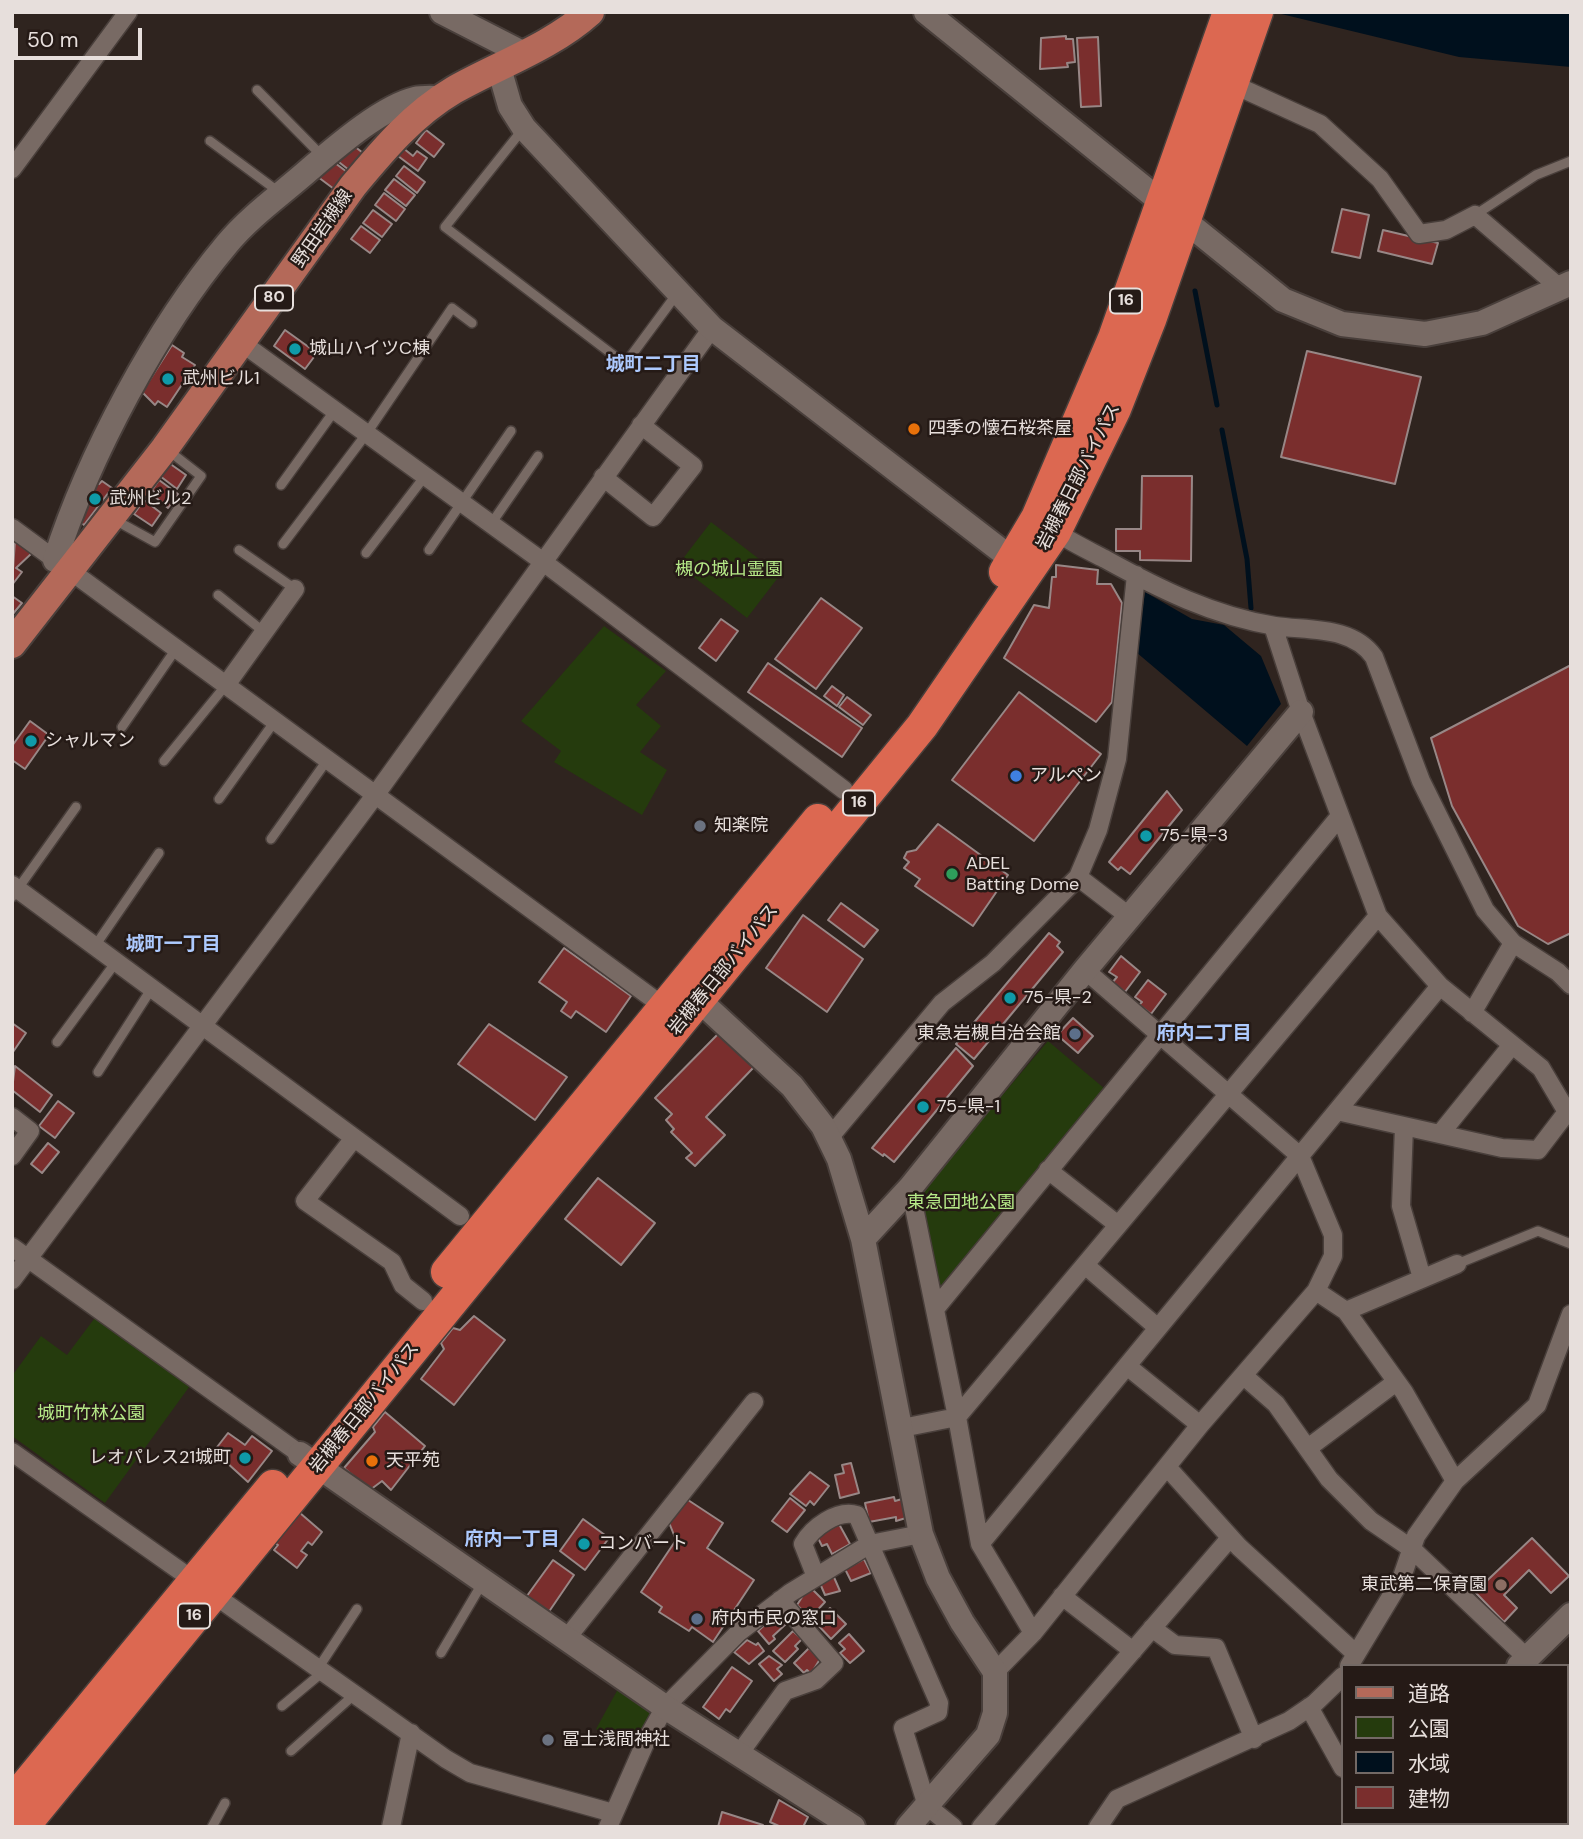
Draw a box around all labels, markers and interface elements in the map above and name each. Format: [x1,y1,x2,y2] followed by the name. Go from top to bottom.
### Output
[18,14,145,58] scale bar
[27,26,78,54] text: 50 m
[288,186,358,272] street label: 野田岩槻線
[255,286,293,310] road number: 80
[1110,288,1142,314] road number: 16
[309,338,430,360] place label: 城山ハイツC棟
[287,341,303,357] marker: 城山ハイツC棟
[606,354,700,376] district label: 城町二丁目
[182,368,260,390] place label: 武州ビル1
[160,371,176,387] marker: 武州ビル1
[1033,400,1125,554] street label: 岩槻春日部バイパス
[928,418,1072,440] place label: 四季の懐石桜茶屋
[906,421,922,437] marker: 四季の懐石桜茶屋
[109,488,191,510] place label: 武州ビル2
[87,491,103,507] marker: 武州ビル2
[675,559,783,581] park label: 槻の城山霊園
[45,730,135,752] place label: シャルマン
[23,733,39,749] marker: シャルマン
[1030,765,1102,787] place label: アルペン
[1008,768,1024,784] marker: アルペン
[843,790,875,816] road number: 16
[714,815,768,837] place label: 知楽院
[692,818,708,834] marker: 知楽院
[1160,825,1228,847] place label: 75-県-3
[1138,828,1154,844] marker: 75-県-3
[966,853,1079,896] place label: ADEL Batting Dome
[944,866,960,882] marker: ADEL Batting Dome
[665,900,783,1040] street label: 岩槻春日部バイパス
[126,934,220,956] district label: 城町一丁目
[1024,987,1092,1009] place label: 75-県-2
[1002,990,1018,1006] marker: 75-県-2
[917,1023,1061,1045] place label: 東急岩槻自治会館
[1157,1023,1251,1045] district label: 府内二丁目
[1067,1026,1083,1042] marker: 東急岩槻自治会館
[937,1096,1000,1118] place label: 75-県-1
[915,1099,931,1115] marker: 75-県-1
[907,1192,1015,1214] park label: 東急団地公園
[306,1338,424,1478] street label: 岩槻春日部バイパス
[37,1403,145,1425] park label: 城町竹林公園
[89,1447,231,1469] place label: レオパレス21城町
[237,1450,253,1466] marker: レオパレス21城町
[386,1450,440,1472] place label: 天平苑
[364,1453,380,1469] marker: 天平苑
[465,1529,559,1551] district label: 府内一丁目
[598,1533,688,1555] place label: コンバート
[576,1536,592,1552] marker: コンバート
[1361,1574,1487,1596] place label: 東武第二保育園
[1493,1577,1509,1593] marker: 東武第二保育園
[178,1604,210,1628] road number: 16
[711,1608,837,1630] place label: 府内市民の窓口
[689,1611,705,1627] marker: 府内市民の窓口
[1342,1664,1569,1825] legend
[1408,1680,1450,1708] text: 道路
[1408,1715,1450,1743] text: 公園
[562,1729,670,1751] place label: 冨士浅間神社
[540,1732,556,1748] marker: 冨士浅間神社
[1408,1750,1450,1778] text: 水域
[1408,1785,1450,1813] text: 建物

